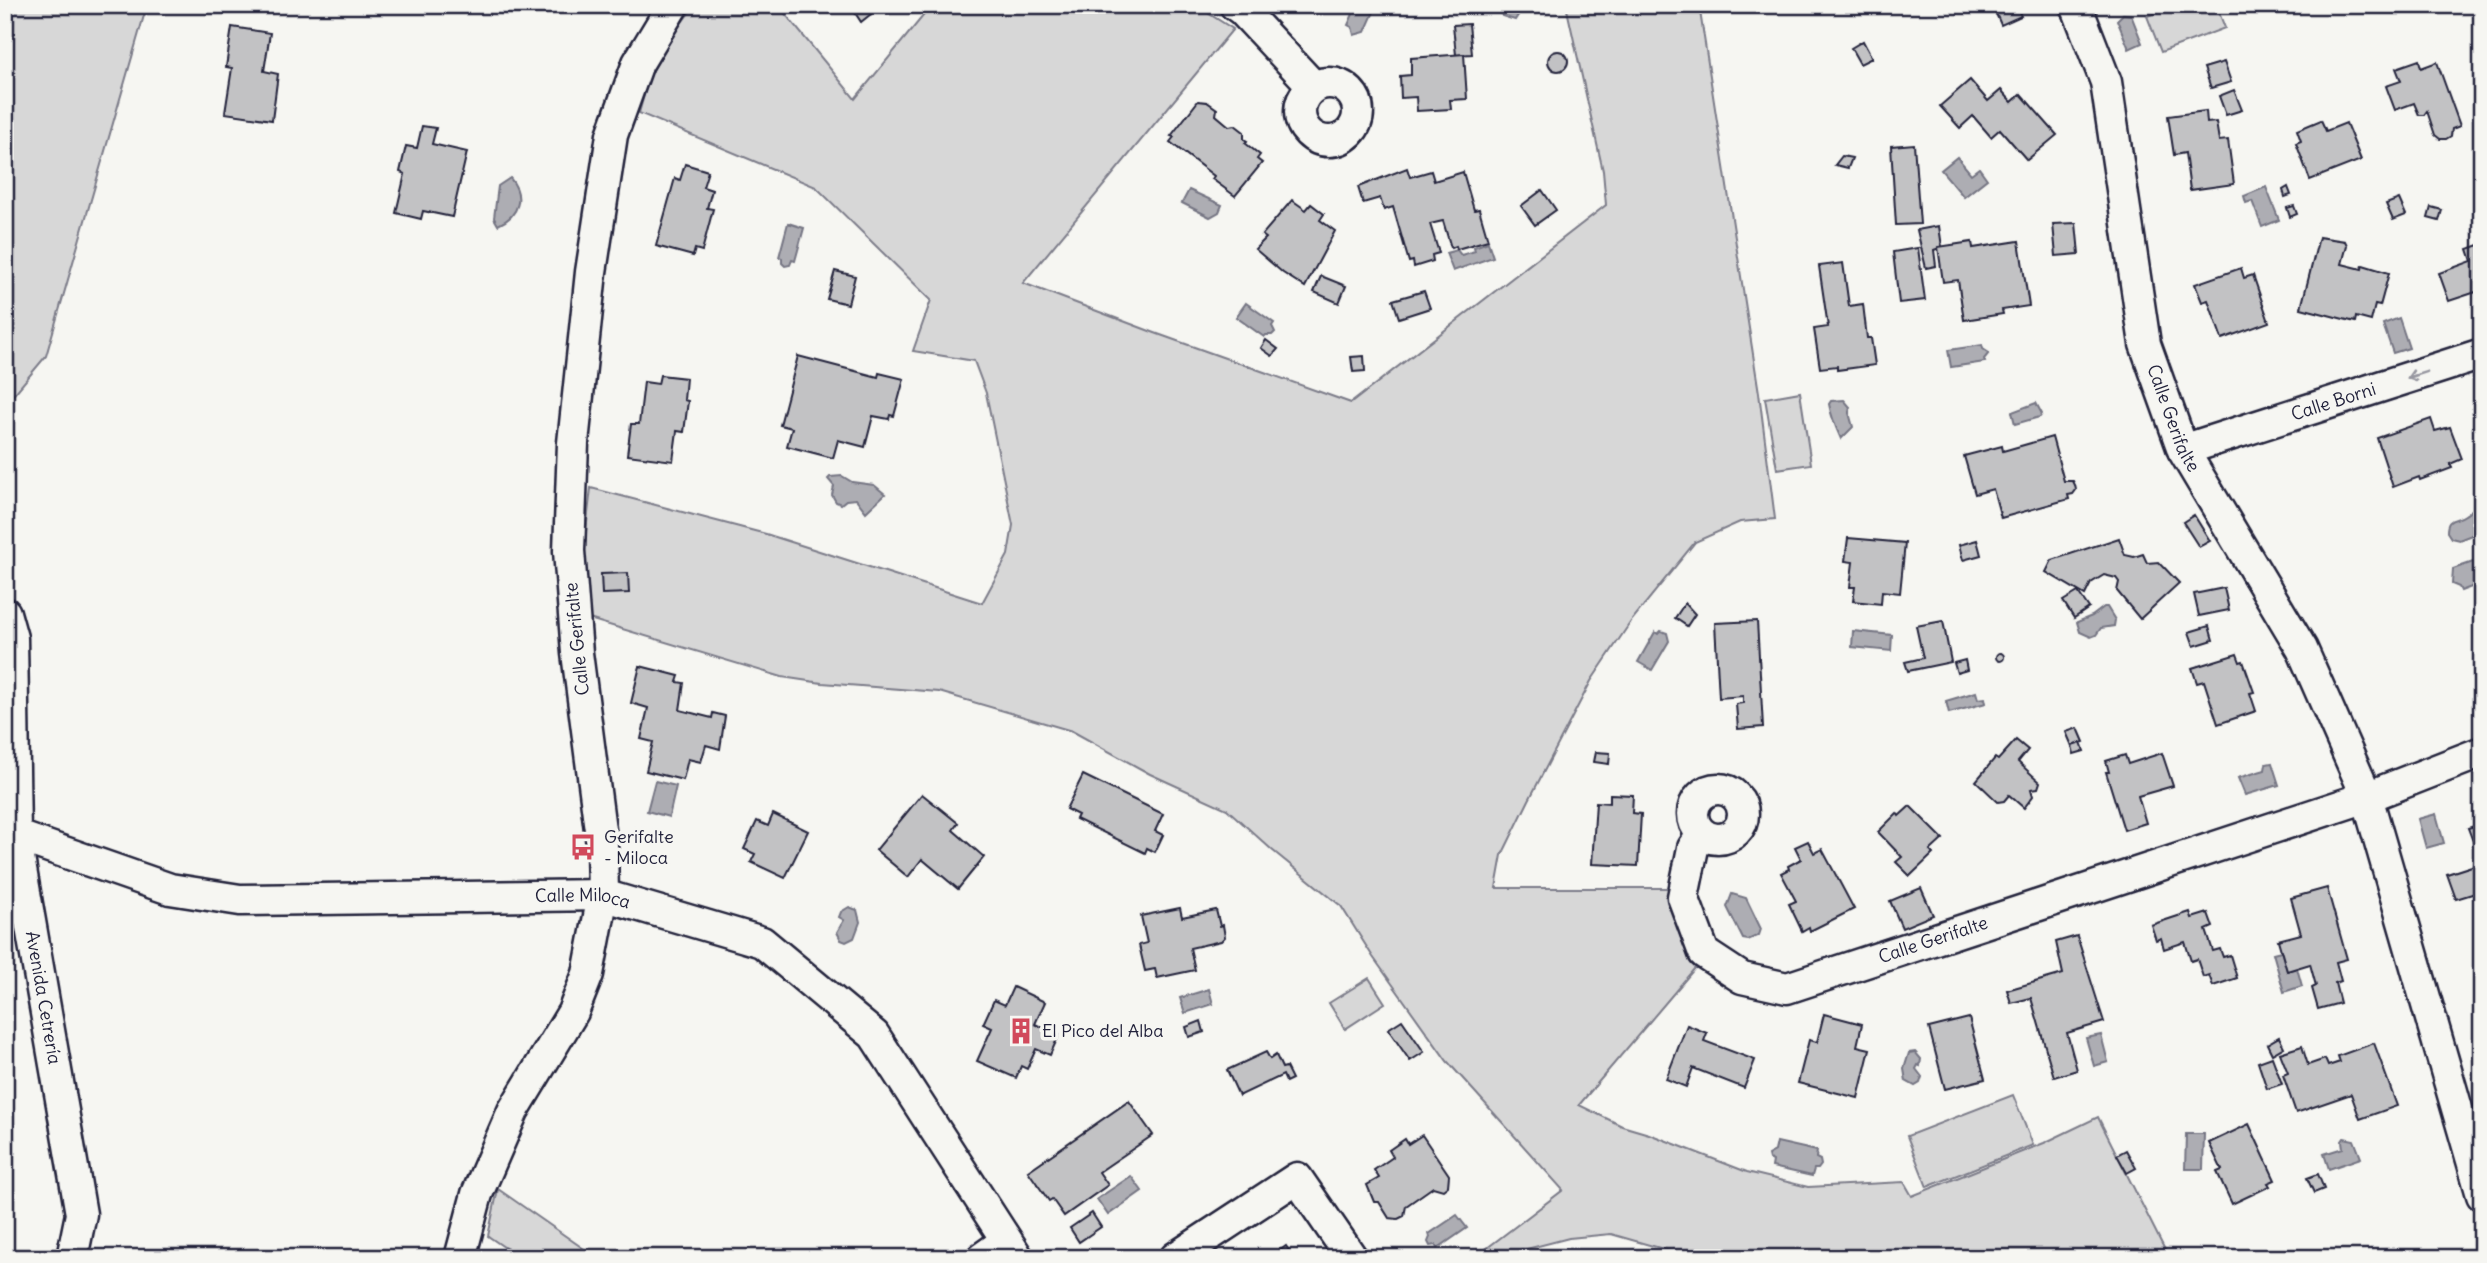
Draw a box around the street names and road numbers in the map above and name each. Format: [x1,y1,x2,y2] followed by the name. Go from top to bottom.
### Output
[2142,361,2205,476] street label: Calle Gerifalte
[2288,377,2379,426] street label: Calle Borni
[559,581,594,697] street label: Calle Gerifalte
[535,883,633,913] street label: Calle Miloca
[1875,911,1991,968] street label: Calle Gerifalte
[21,929,67,1066] street label: Avenida Cetrería

